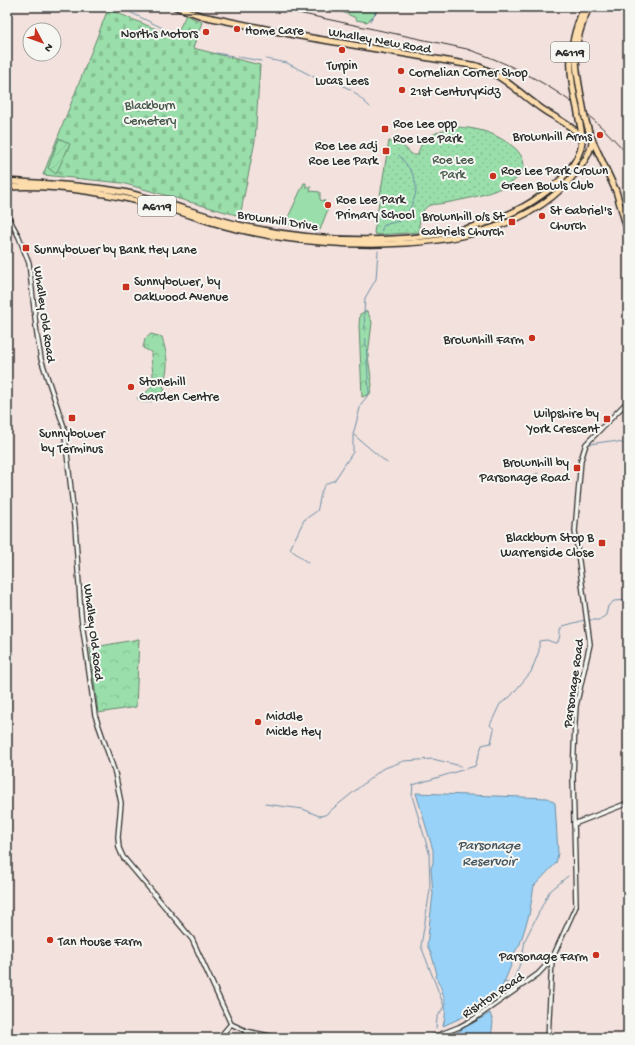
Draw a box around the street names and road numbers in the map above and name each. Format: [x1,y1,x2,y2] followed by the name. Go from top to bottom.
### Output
[327,25,433,58] street label: Whalley New Road
[551,42,589,62] road number: A6119
[138,196,176,216] road number: A6119
[235,208,319,235] street label: Brownhill Drive
[29,265,58,365] street label: Whalley Old Road
[79,583,106,683] street label: Whalley Old Road
[561,637,588,730] street label: Parsonage Road
[460,969,528,1022] street label: Rishton Road

